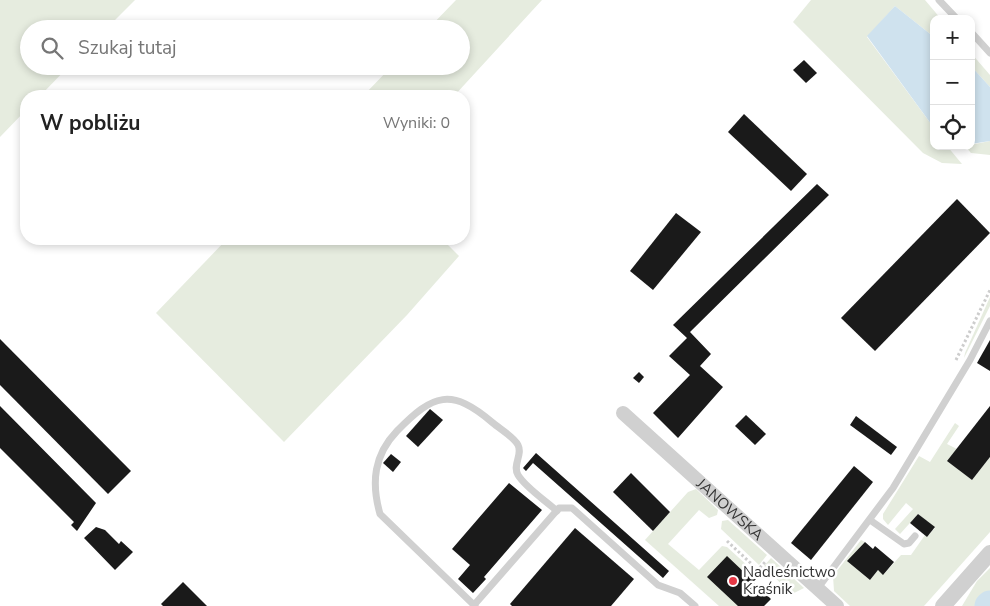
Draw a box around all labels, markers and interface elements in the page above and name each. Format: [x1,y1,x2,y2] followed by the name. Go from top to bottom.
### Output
[930,15,975,150] map controls
[930,15,975,60] button: +
[20,20,470,75] search box
[38,34,66,62] icon: search
[78,35,177,61] text: Szukaj tutaj
[930,60,975,105] button: −
[930,105,975,150] button: locate
[40,109,141,137] text: W pobliżu
[383,112,450,134] text: Wyniki: 0
[691,473,768,545] street label: JANOWSKA
[743,562,836,599] place label: Nadleśnictwo Kraśnik
[727,575,739,587] marker: Nadleśnictwo Kraśnik

